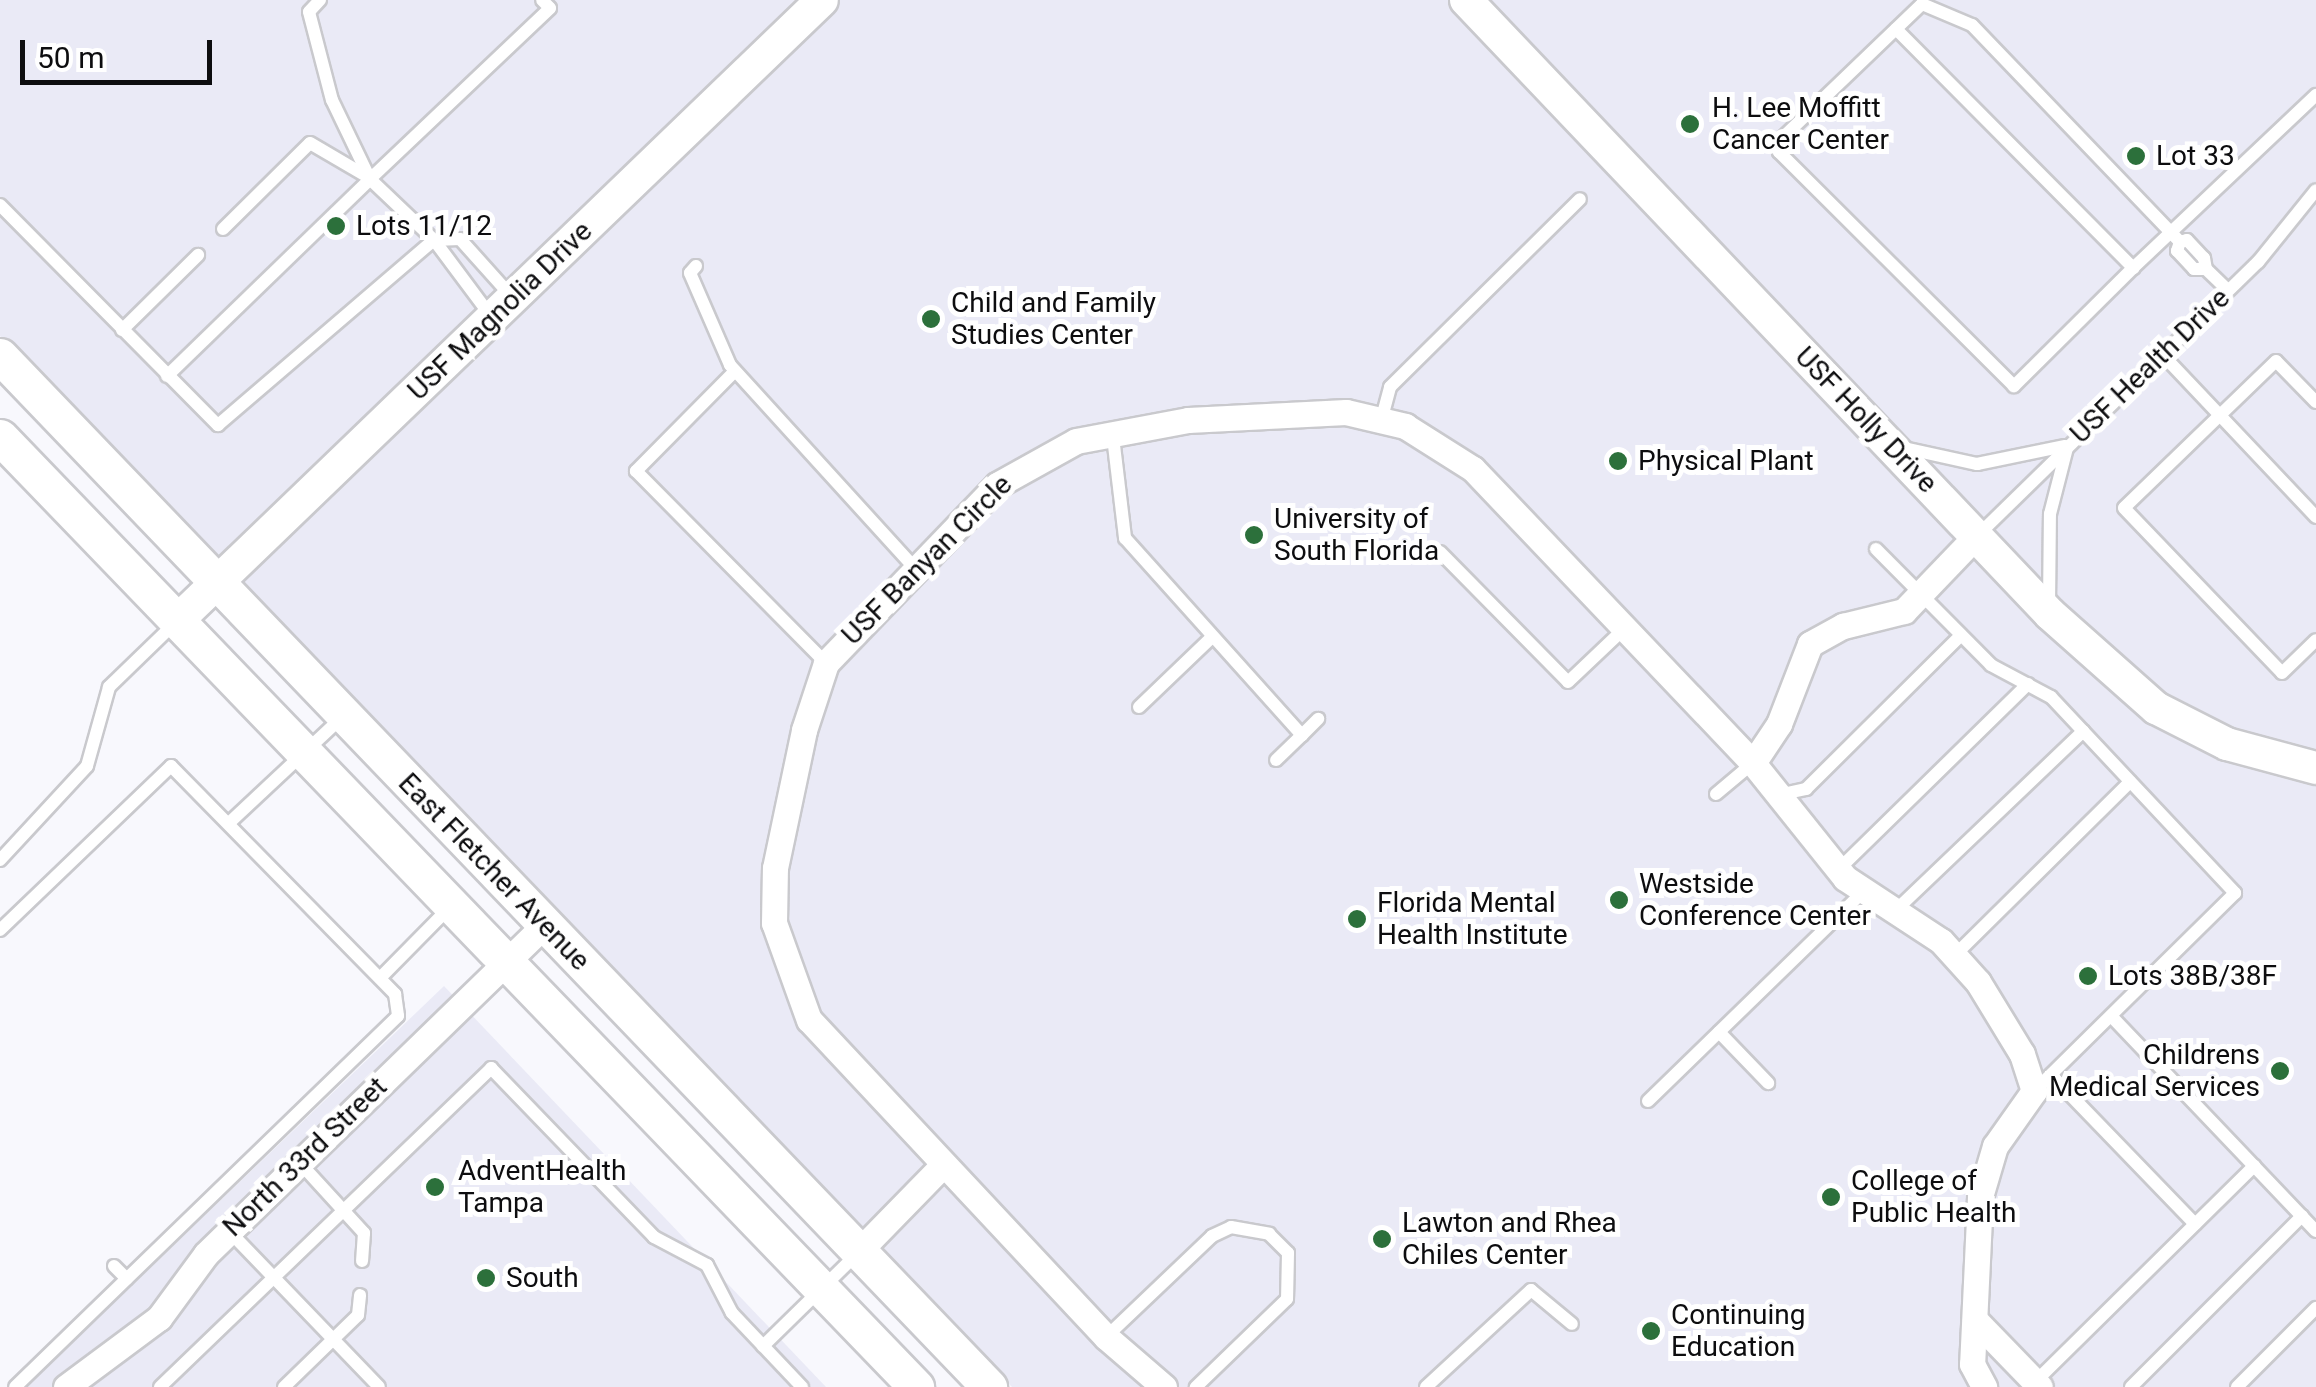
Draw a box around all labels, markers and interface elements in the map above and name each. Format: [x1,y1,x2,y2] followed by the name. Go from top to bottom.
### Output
[25,20,218,82] scale bar
[37,40,104,75] text: 50 m
[1712,91,1889,157] place label: H. Lee Moffitt Cancer Center
[1677,111,1703,137] marker: H. Lee Moffitt Cancer Center
[2156,139,2235,173] place label: Lot 33
[2125,145,2147,167] marker: Lot 33
[356,209,492,243] place label: Lots 11/12
[325,215,347,237] marker: Lots 11/12
[401,215,599,407] street label: USF Magnolia Drive
[2063,281,2237,451] street label: USF Health Drive
[951,286,1156,352] place label: Child and Family Studies Center
[920,308,942,330] marker: Child and Family Studies Center
[1788,340,1944,500] street label: USF Holly Drive
[1638,444,1814,478] place label: Physical Plant
[1607,450,1629,472] marker: Physical Plant
[835,468,1019,652] street label: USF Banyan Circle
[1274,502,1439,568] place label: University of South Florida
[1243,524,1265,546] marker: University of South Florida
[391,766,597,978] street label: East Fletcher Avenue
[1639,867,1871,933] place label: Westside Conference Center
[1377,886,1567,952] place label: Florida Mental Health Institute
[1608,889,1630,911] marker: Westside Conference Center
[1346,908,1368,930] marker: Florida Mental Health Institute
[2108,959,2277,993] place label: Lots 38B/38F
[2077,965,2099,987] marker: Lots 38B/38F
[2049,1038,2260,1104] place label: Childrens Medical Services
[2269,1060,2291,1082] marker: Childrens Medical Services
[216,1070,394,1244] street label: North 33rd Street
[458,1154,626,1220] place label: AdventHealth Tampa
[1851,1164,2016,1230] place label: College of Public Health
[422,1174,448,1200] marker: AdventHealth Tampa
[1820,1186,1842,1208] marker: College of Public Health
[1402,1206,1617,1272] place label: Lawton and Rhea Chiles Center
[1371,1228,1393,1250] marker: Lawton and Rhea Chiles Center
[506,1261,579,1295] place label: South
[475,1267,497,1289] marker: South
[1671,1298,1806,1364] place label: Continuing Education
[1640,1320,1662,1342] marker: Continuing Education

